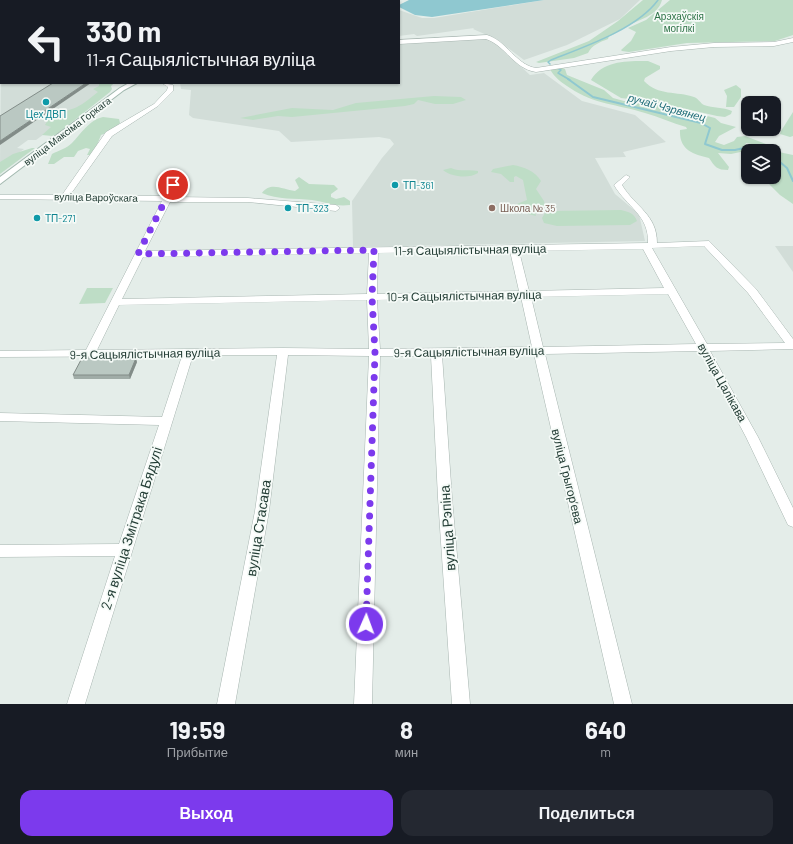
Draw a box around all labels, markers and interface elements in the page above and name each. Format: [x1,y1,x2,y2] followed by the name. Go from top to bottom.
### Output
[654,10,704,34] park label: Арэхаўскія могілкі
[86,14,161,48] text: 330 m
[20,16,72,68] icon: left
[86,48,315,70] text: 11-я Сацыялістычная вуліца
[626,90,707,124] water label: ручай Чэрвянец
[21,94,113,168] street label: вуліца Максіма Горкага
[741,96,781,184] map controls
[741,96,781,136] button: sound
[41,97,51,107] marker: Цех ДВП
[26,108,66,120] place label: Цех ДВП
[741,144,781,184] button: layers
[156,168,190,202] pin
[162,174,184,196] icon: arrive
[403,179,434,191] place label: ТП-361
[390,180,400,190] marker: ТП-361
[54,190,138,204] street label: вуліца Вароўскага
[296,202,329,214] place label: ТП-323
[500,202,555,214] place label: Школа № 35
[283,203,293,213] marker: ТП-323
[487,203,497,213] marker: Школа № 35
[45,212,76,224] place label: ТП-271
[32,213,42,223] marker: ТП-271
[393,241,547,258] street label: 11-я Сацыялістычная вуліца
[386,287,542,304] street label: 10-я Сацыялістычная вуліца
[695,340,751,425] street label: вуліца Цалікава
[394,343,545,360] street label: 9-я Сацыялістычная вуліца
[70,345,221,362] street label: 9-я Сацыялістычная вуліца
[548,427,587,525] street label: вуліца Грыгорʼева
[97,444,165,612] street label: 2-я вуліца Змітрака Бядулі
[242,478,274,578] street label: вуліца Стасава
[436,484,458,572] street label: вуліца Рэпіна
[345,603,387,645] position arrow
[170,715,225,744] text: 19:59
[400,715,413,744] text: 8
[585,715,626,744] text: 640
[167,744,228,760] text: Прибытие
[395,744,418,760] text: мин
[600,744,611,760] text: m
[20,790,393,836] button: Выход
[401,790,773,836] button: Поделиться

